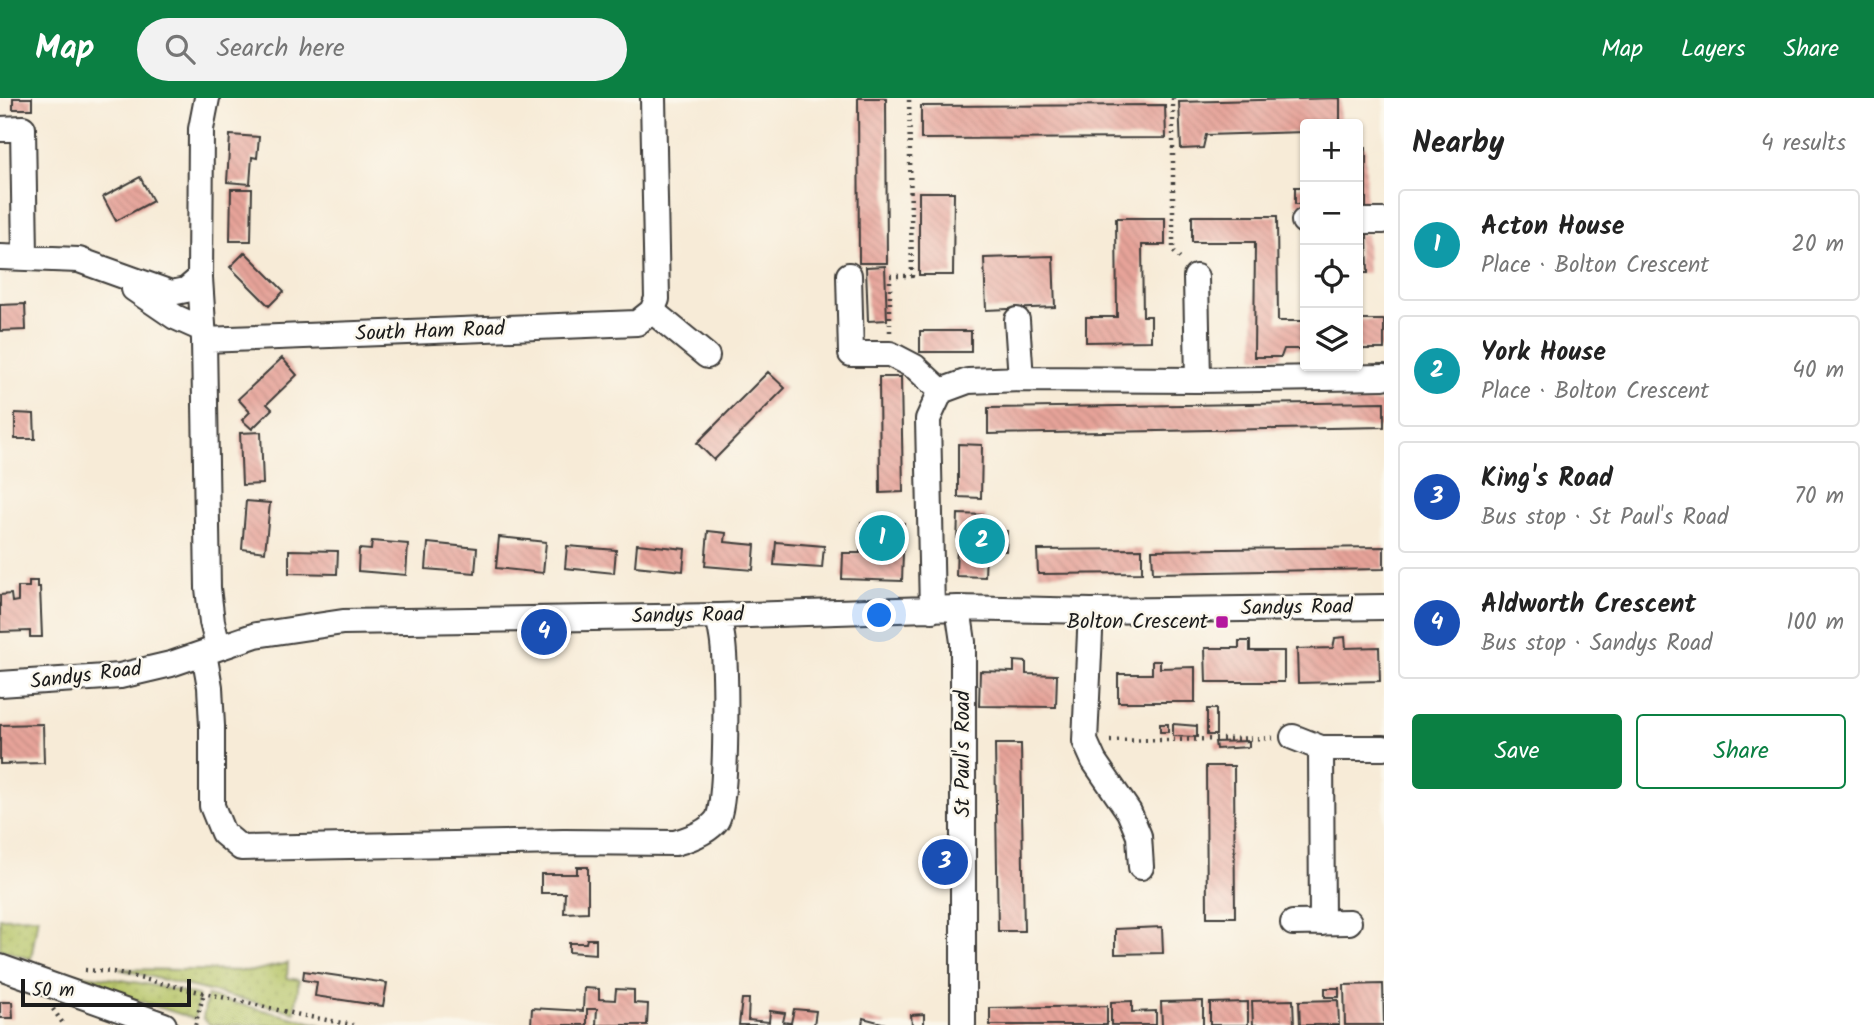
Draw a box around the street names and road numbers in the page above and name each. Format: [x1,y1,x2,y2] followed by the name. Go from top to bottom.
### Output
[355,313,506,351] street label: South Ham Road
[1241,591,1354,625] street label: Sandys Road
[632,599,745,633] street label: Sandys Road
[28,653,144,699] street label: Sandys Road
[947,690,980,817] street label: St Paul's Road

